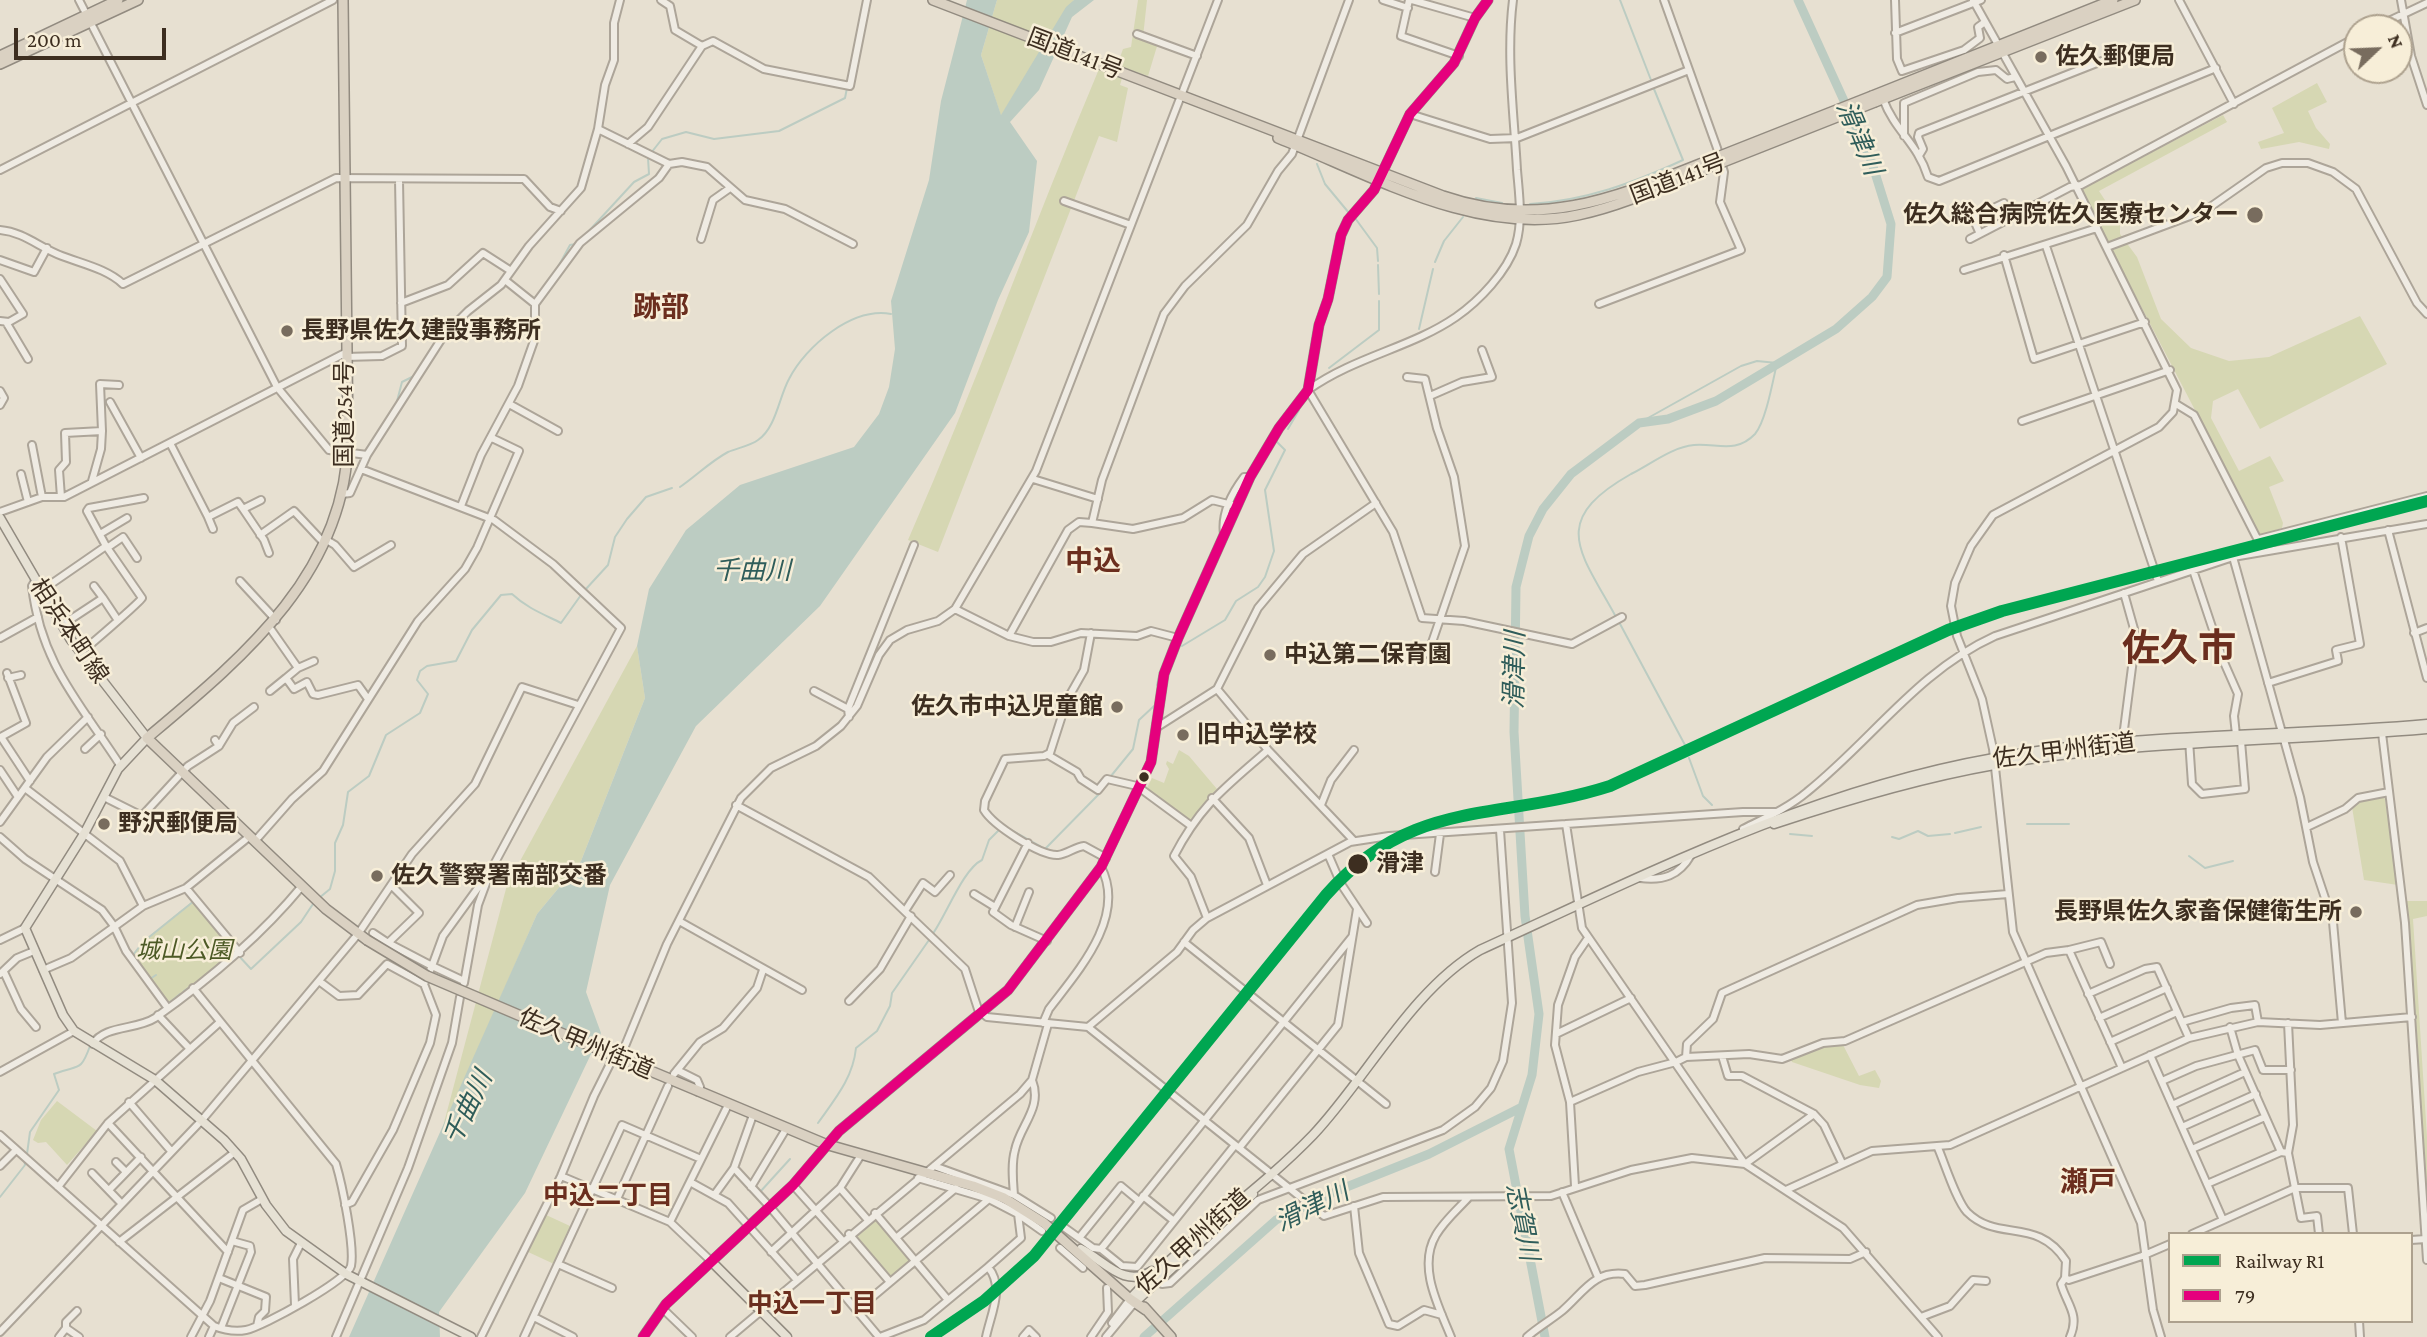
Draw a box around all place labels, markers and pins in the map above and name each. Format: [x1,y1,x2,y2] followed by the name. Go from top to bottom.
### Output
[2055,43,2175,71] place label: 佐久郵便局
[2033,49,2049,65] marker: 佐久郵便局
[1903,201,2239,229] place label: 佐久総合病院佐久医療センター
[2245,205,2265,225] marker: 佐久総合病院佐久医療センター
[301,317,541,345] place label: 長野県佐久建設事務所
[279,323,295,339] marker: 長野県佐久建設事務所
[1284,641,1452,669] place label: 中込第二保育園
[1262,647,1278,663] marker: 中込第二保育園
[911,693,1103,721] place label: 佐久市中込児童館
[1109,699,1125,715] marker: 佐久市中込児童館
[1197,721,1317,749] place label: 旧中込学校
[1175,727,1191,743] marker: 旧中込学校
[1137,770,1151,784] unlabelled marker
[118,810,238,838] place label: 野沢郵便局
[96,816,112,832] marker: 野沢郵便局
[1376,850,1424,878] place label: 滑津
[1346,852,1370,876] marker: 滑津
[391,862,607,890] place label: 佐久警察署南部交番
[369,868,385,884] marker: 佐久警察署南部交番
[2054,898,2342,926] place label: 長野県佐久家畜保健衛生所
[2348,904,2364,920] marker: 長野県佐久家畜保健衛生所

